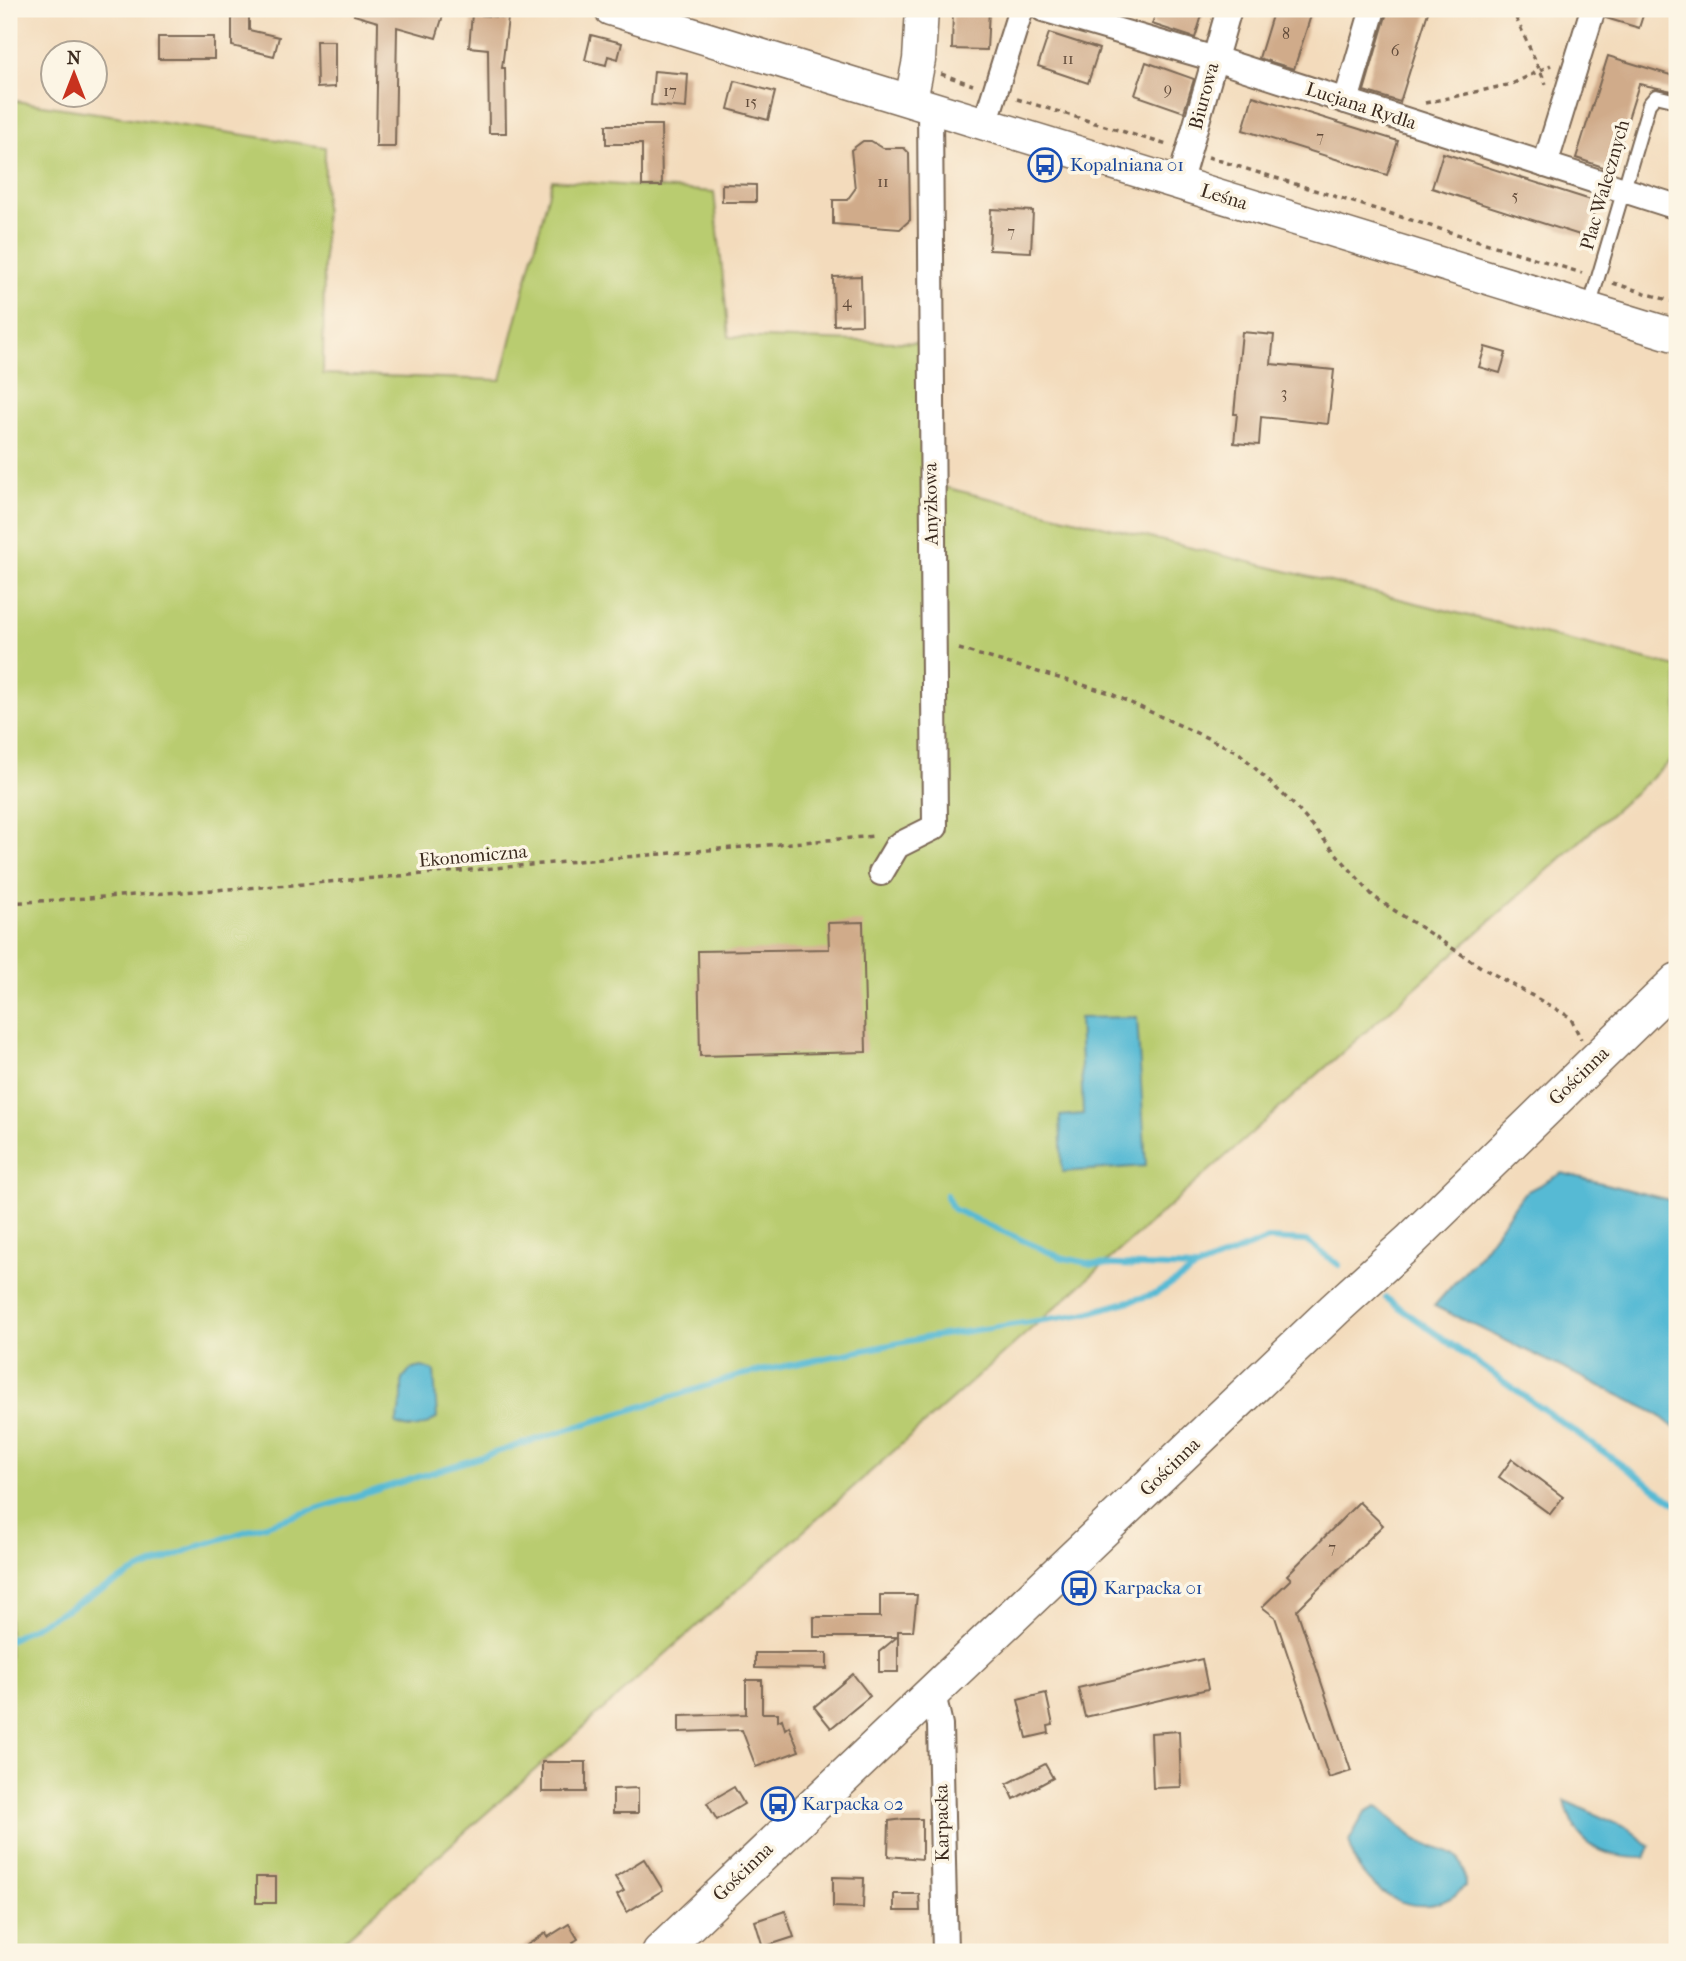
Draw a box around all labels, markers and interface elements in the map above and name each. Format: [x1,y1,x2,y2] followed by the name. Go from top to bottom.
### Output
[1282,24,1290,43] house number: 8
[38,38,108,108] north arrow
[1391,41,1400,60] house number: 6
[67,47,82,69] text: N
[1062,49,1074,68] house number: 11
[1185,60,1224,132] street label: Biurowa
[1303,78,1419,134] street label: Lucjana Rydla
[1164,79,1172,98] house number: 9
[663,81,677,100] house number: 17
[745,92,757,111] house number: 15
[1576,117,1634,253] street label: Plac Walecznych
[1316,127,1324,146] house number: 7
[1026,146,1064,184] bus stop icon: Kopalniana 01
[1070,154,1184,176] place label: Kopalniana 01
[877,172,889,191] house number: 11
[1198,179,1250,215] street label: Leśna
[1512,186,1519,205] house number: 5
[1007,222,1015,241] house number: 7
[842,292,852,311] house number: 4
[1281,383,1287,402] house number: 3
[919,462,943,547] street label: Anyżkowa
[418,840,528,872] street label: Ekonomiczna
[1544,1042,1614,1110] street label: Gościnna
[1135,1433,1205,1501] street label: Gościnna
[1328,1538,1336,1557] house number: 7
[1060,1569,1098,1607] bus stop icon: Karpacka 01
[1104,1577,1203,1599] place label: Karpacka 01
[930,1784,954,1862] street label: Karpacka
[759,1785,797,1823] bus stop icon: Karpacka 02
[802,1793,904,1815] place label: Karpacka 02
[708,1838,778,1906] street label: Gościnna

